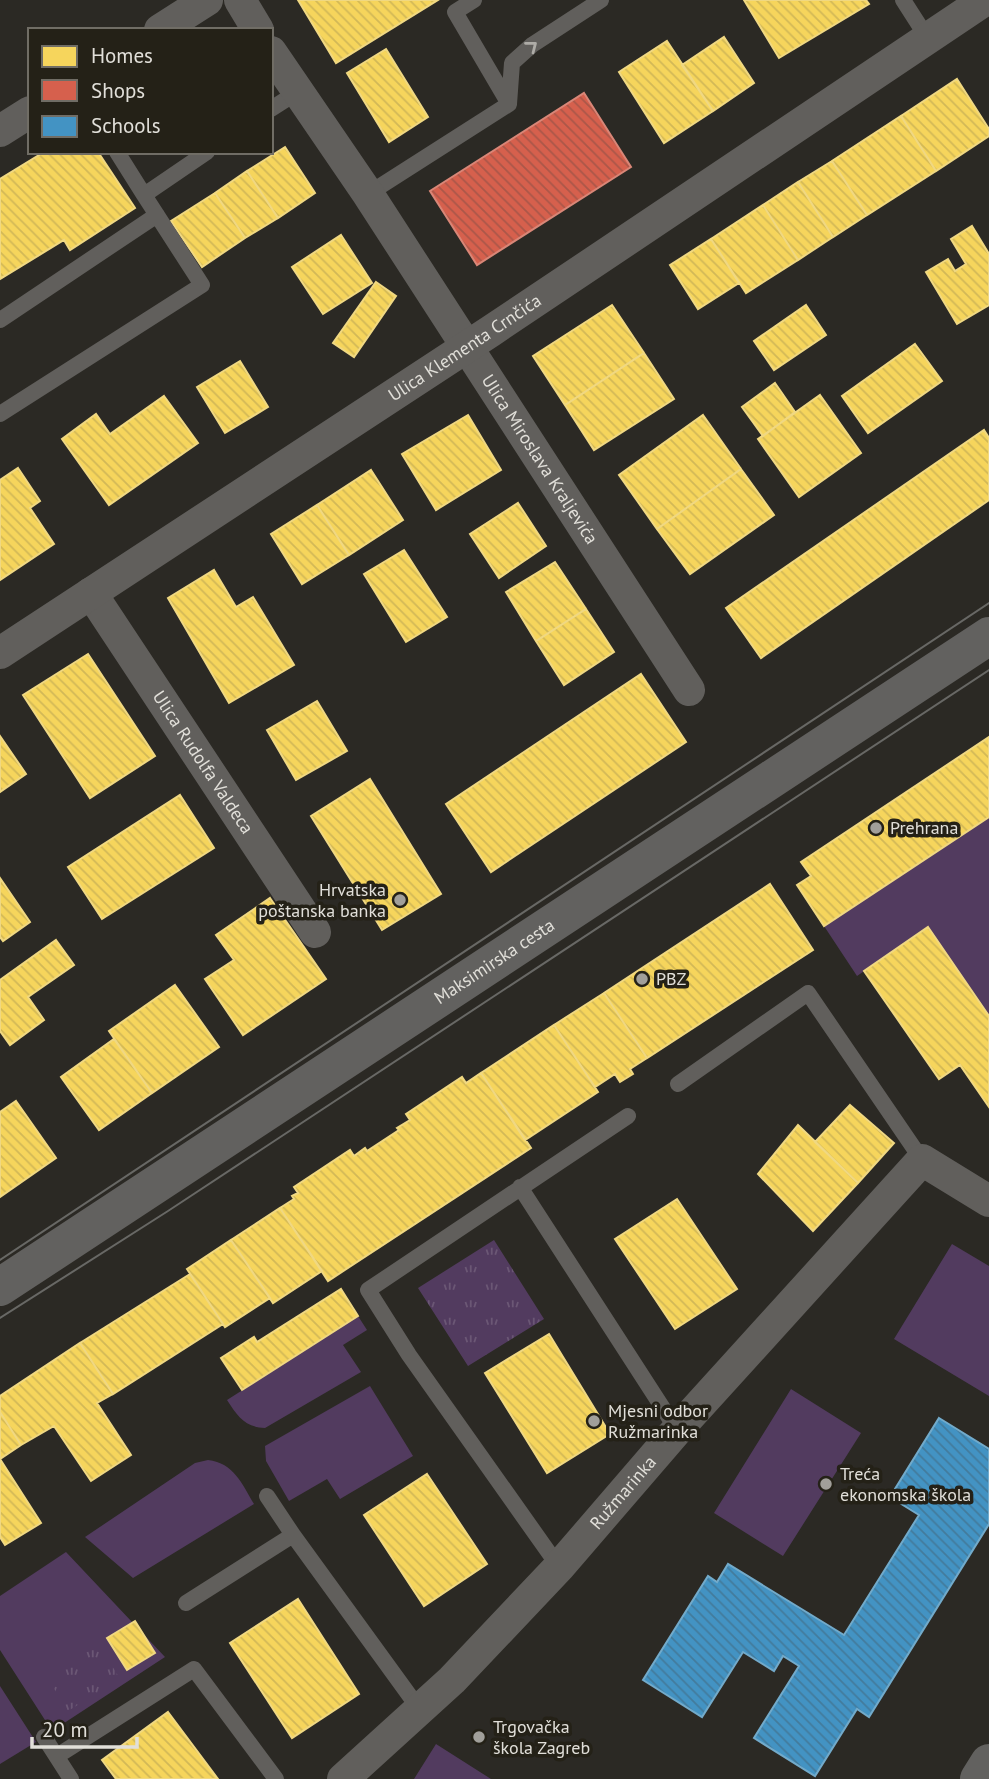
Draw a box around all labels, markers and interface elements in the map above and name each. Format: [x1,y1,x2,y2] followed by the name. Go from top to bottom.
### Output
[28,28,273,154] legend
[91,42,153,69] text: Homes
[525,42,537,54] one-way arrow
[91,77,145,104] text: Shops
[91,112,161,139] text: Schools
[384,289,545,406] street label: Ulica Klementa Crnčića
[477,370,604,548] street label: Ulica Miroslava Kraljevića
[148,686,259,838] street label: Ulica Rudolfa Valdeca
[890,816,958,839] place label: Prehrana
[868,820,884,836] marker: Prehrana
[258,878,386,922] place label: Hrvatska poštanska banka
[392,892,408,908] marker: Hrvatska poštanska banka
[430,913,559,1009] street label: Maksimirska cesta
[656,967,687,990] place label: PBZ
[634,971,650,987] marker: PBZ
[608,1399,708,1443] place label: Mjesni odbor Ružmarinka
[586,1413,602,1429] marker: Mjesni odbor Ružmarinka
[585,1451,661,1534] street label: Ružmarinka
[840,1462,971,1506] place label: Treća ekonomska škola
[818,1476,834,1492] marker: Treća ekonomska škola
[32,1706,136,1750] scale bar
[493,1715,590,1759] place label: Trgovačka škola Zagreb
[42,1716,88,1743] text: 20 m
[471,1729,487,1745] marker: Trgovačka škola Zagreb

